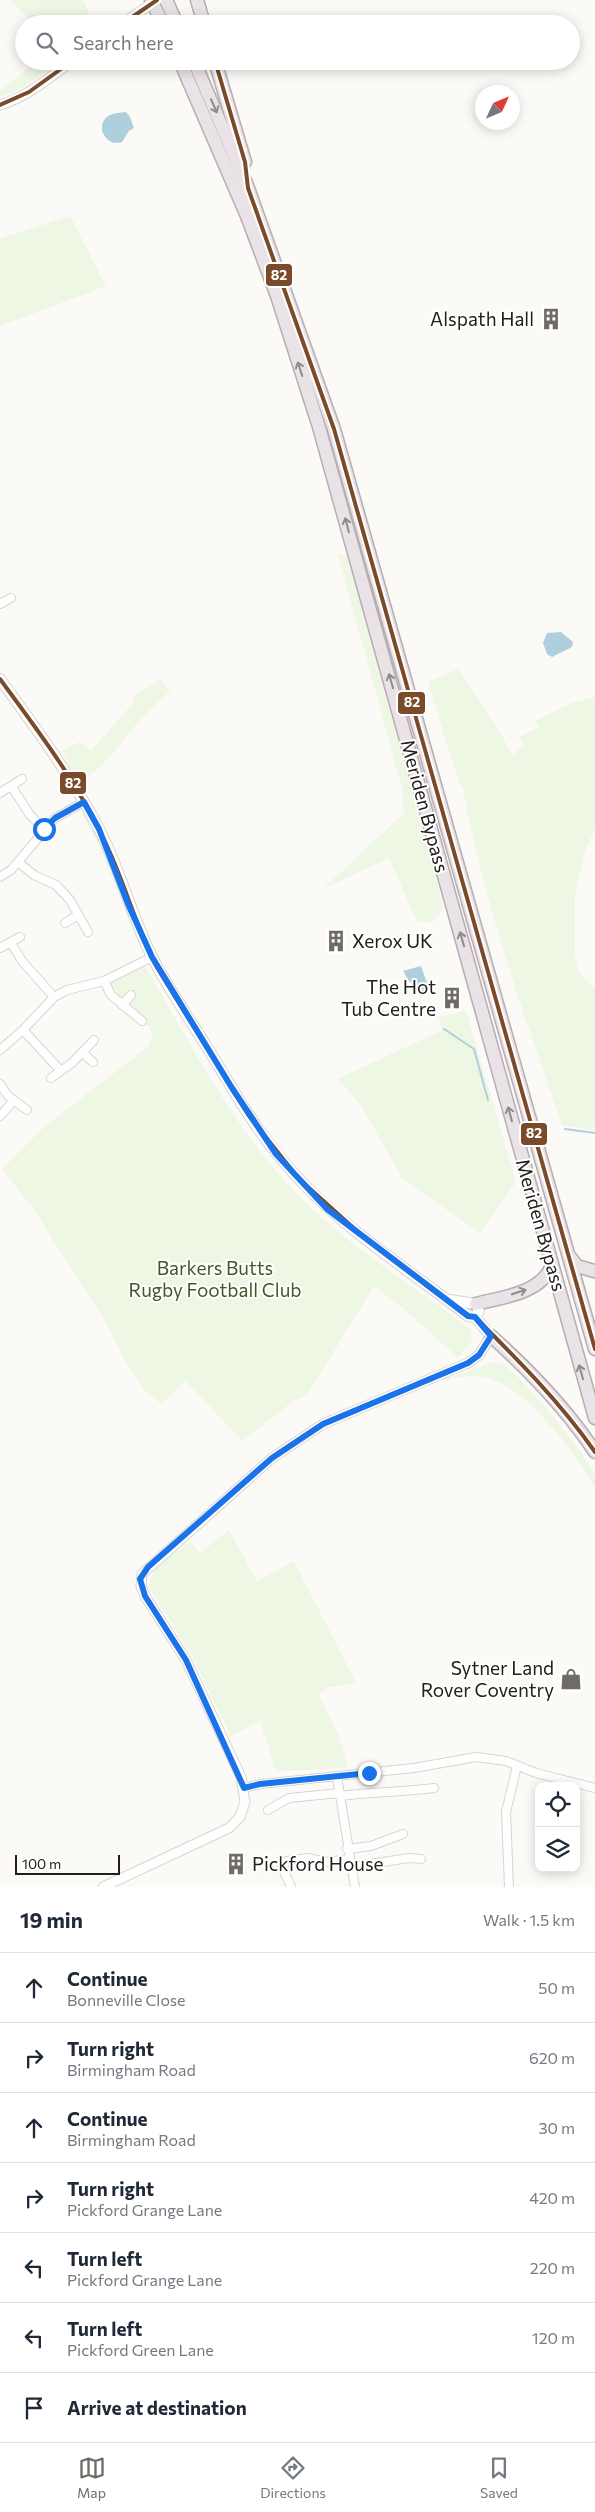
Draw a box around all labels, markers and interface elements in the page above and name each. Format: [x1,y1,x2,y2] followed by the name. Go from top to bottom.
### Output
[15,15,580,70] search box
[33,29,61,57] icon: search
[73,31,173,54] text: Search here
[475,85,520,130] north arrow
[209,98,219,113] one-way arrow
[265,263,293,287] line badge: 82
[271,266,287,283] text: 82
[538,306,564,332] building icon: Alspath Hall
[430,307,534,330] place label: Alspath Hall
[295,361,305,377] one-way arrow
[342,517,351,533] one-way arrow
[385,674,395,690] one-way arrow
[397,691,426,715] line badge: 82
[404,693,420,710] text: 82
[397,737,454,875] street label: Meriden Bypass
[59,771,87,795] line badge: 82
[65,774,81,791] text: 82
[33,818,56,841] route start
[323,928,349,954] building icon: Xerox UK
[352,929,433,952] place label: Xerox UK
[456,931,466,947] one-way arrow
[341,975,436,1020] place label: The Hot Tub Centre
[439,985,465,1011] building icon: The Hot Tub Centre
[505,1106,514,1122] one-way arrow
[520,1122,548,1146] line badge: 82
[526,1124,542,1141] text: 82
[512,1156,571,1294] street label: Meriden Bypass
[129,1256,302,1301] park label: Barkers Butts Rugby Football Club
[510,1287,526,1296] one-way arrow
[576,1364,586,1380] one-way arrow
[421,1656,554,1701] place label: Sytner Land Rover Coventry
[558,1666,584,1692] shop icon: Sytner Land Rover Coventry
[358,1762,381,1785] route end
[535,1782,580,1872] map controls
[535,1782,580,1827] button: locate
[535,1827,580,1872] button: layers
[223,1851,249,1877] building icon: Pickford House
[15,1852,120,1875] scale bar
[252,1852,384,1875] place label: Pickford House
[22,1855,61,1872] text: 100 m
[20,1907,83,1932] text: 19 min
[483,1910,575,1929] text: Walk · 1.5 km
[67,1967,147,1990] text: Continue
[20,1974,48,2002] icon: ahead
[538,1978,575,1997] text: 50 m
[67,1990,186,2009] text: Bonneville Close
[67,2037,154,2060] text: Turn right
[20,2044,48,2072] icon: right
[529,2048,575,2067] text: 620 m
[67,2060,196,2079] text: Birmingham Road
[67,2107,147,2130] text: Continue
[20,2114,48,2142] icon: ahead
[538,2118,575,2137] text: 30 m
[67,2130,196,2149] text: Birmingham Road
[67,2177,154,2200] text: Turn right
[20,2184,48,2212] icon: right
[529,2188,575,2207] text: 420 m
[67,2200,222,2219] text: Pickford Grange Lane
[67,2247,142,2270] text: Turn left
[20,2254,48,2282] icon: left
[530,2258,575,2277] text: 220 m
[67,2270,222,2289] text: Pickford Grange Lane
[67,2317,142,2340] text: Turn left
[20,2324,48,2352] icon: left
[532,2328,575,2347] text: 120 m
[67,2340,214,2359] text: Pickford Green Lane
[20,2394,48,2422] icon: arrive
[67,2396,247,2419] text: Arrive at destination
[77,2454,106,2501] tab: Map
[260,2454,326,2501] tab: Directions
[480,2454,518,2501] tab: Saved

